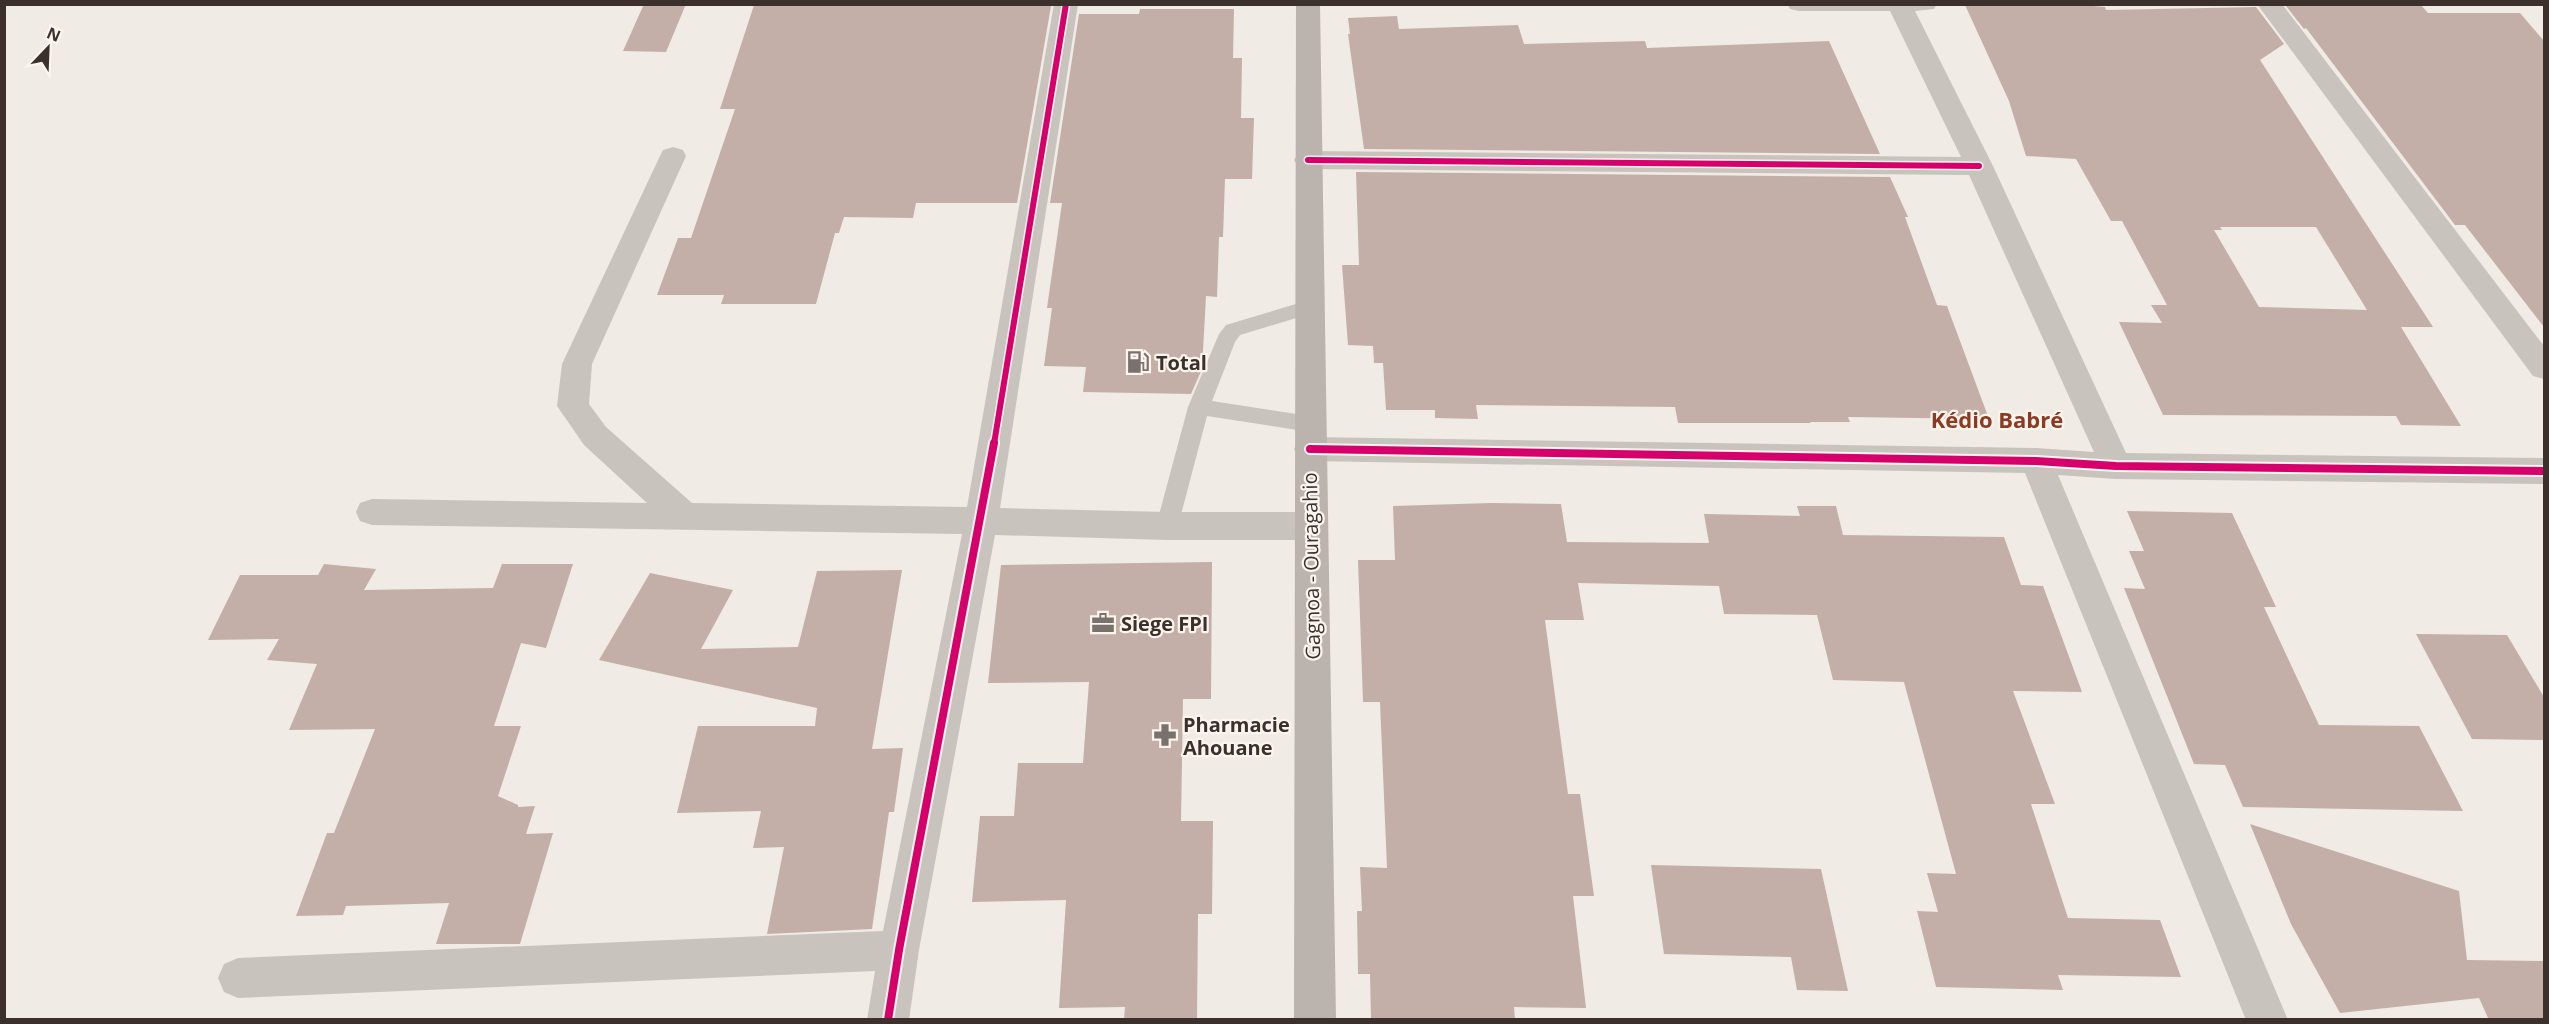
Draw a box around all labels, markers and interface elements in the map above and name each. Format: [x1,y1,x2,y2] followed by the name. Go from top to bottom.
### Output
[18,18,78,78] north arrow
[44,22,64,47] text: N
[1125,349,1151,375] fuel station icon: Total
[1156,349,1207,376] place label: Total
[1931,404,2063,434] district label: Kédio Babré
[1296,472,1326,660] street label: Gagnoa - Ouragahio
[1090,610,1116,636] office icon: Siege FPI
[1121,610,1208,637] place label: Siege FPI
[1183,711,1290,761] place label: Pharmacie Ahouane
[1152,722,1178,748] pharmacy icon: Pharmacie Ahouane

